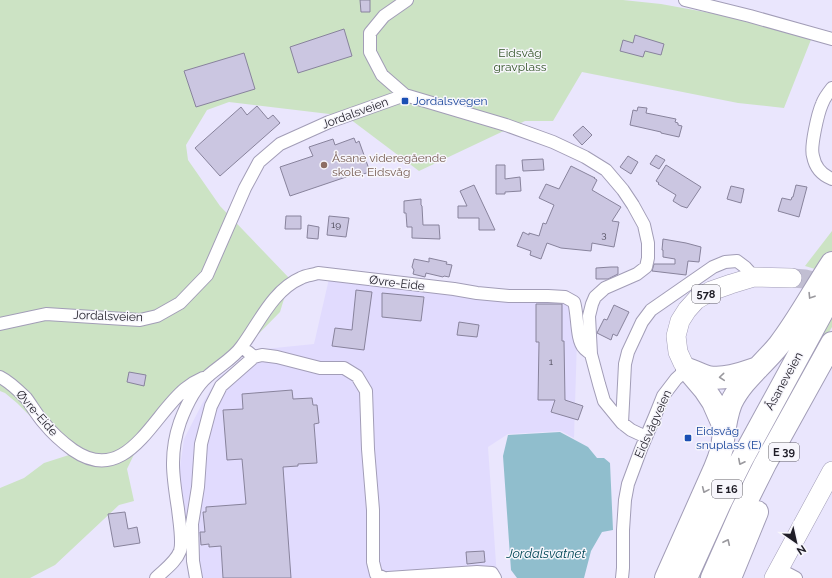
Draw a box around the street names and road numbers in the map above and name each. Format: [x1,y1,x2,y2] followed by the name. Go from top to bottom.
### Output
[320,95,390,131] street label: Jordalsveien
[368,273,426,293] street label: Øvre-Eide
[692,285,720,303] road number: 578
[73,308,143,324] street label: Jordalsveien
[762,350,806,412] street label: Åsaneveien
[13,387,61,439] street label: Øvre-Eide
[632,388,674,460] street label: Eidsvågveien
[769,443,799,461] road number: E 39
[712,480,742,498] road number: E 16

